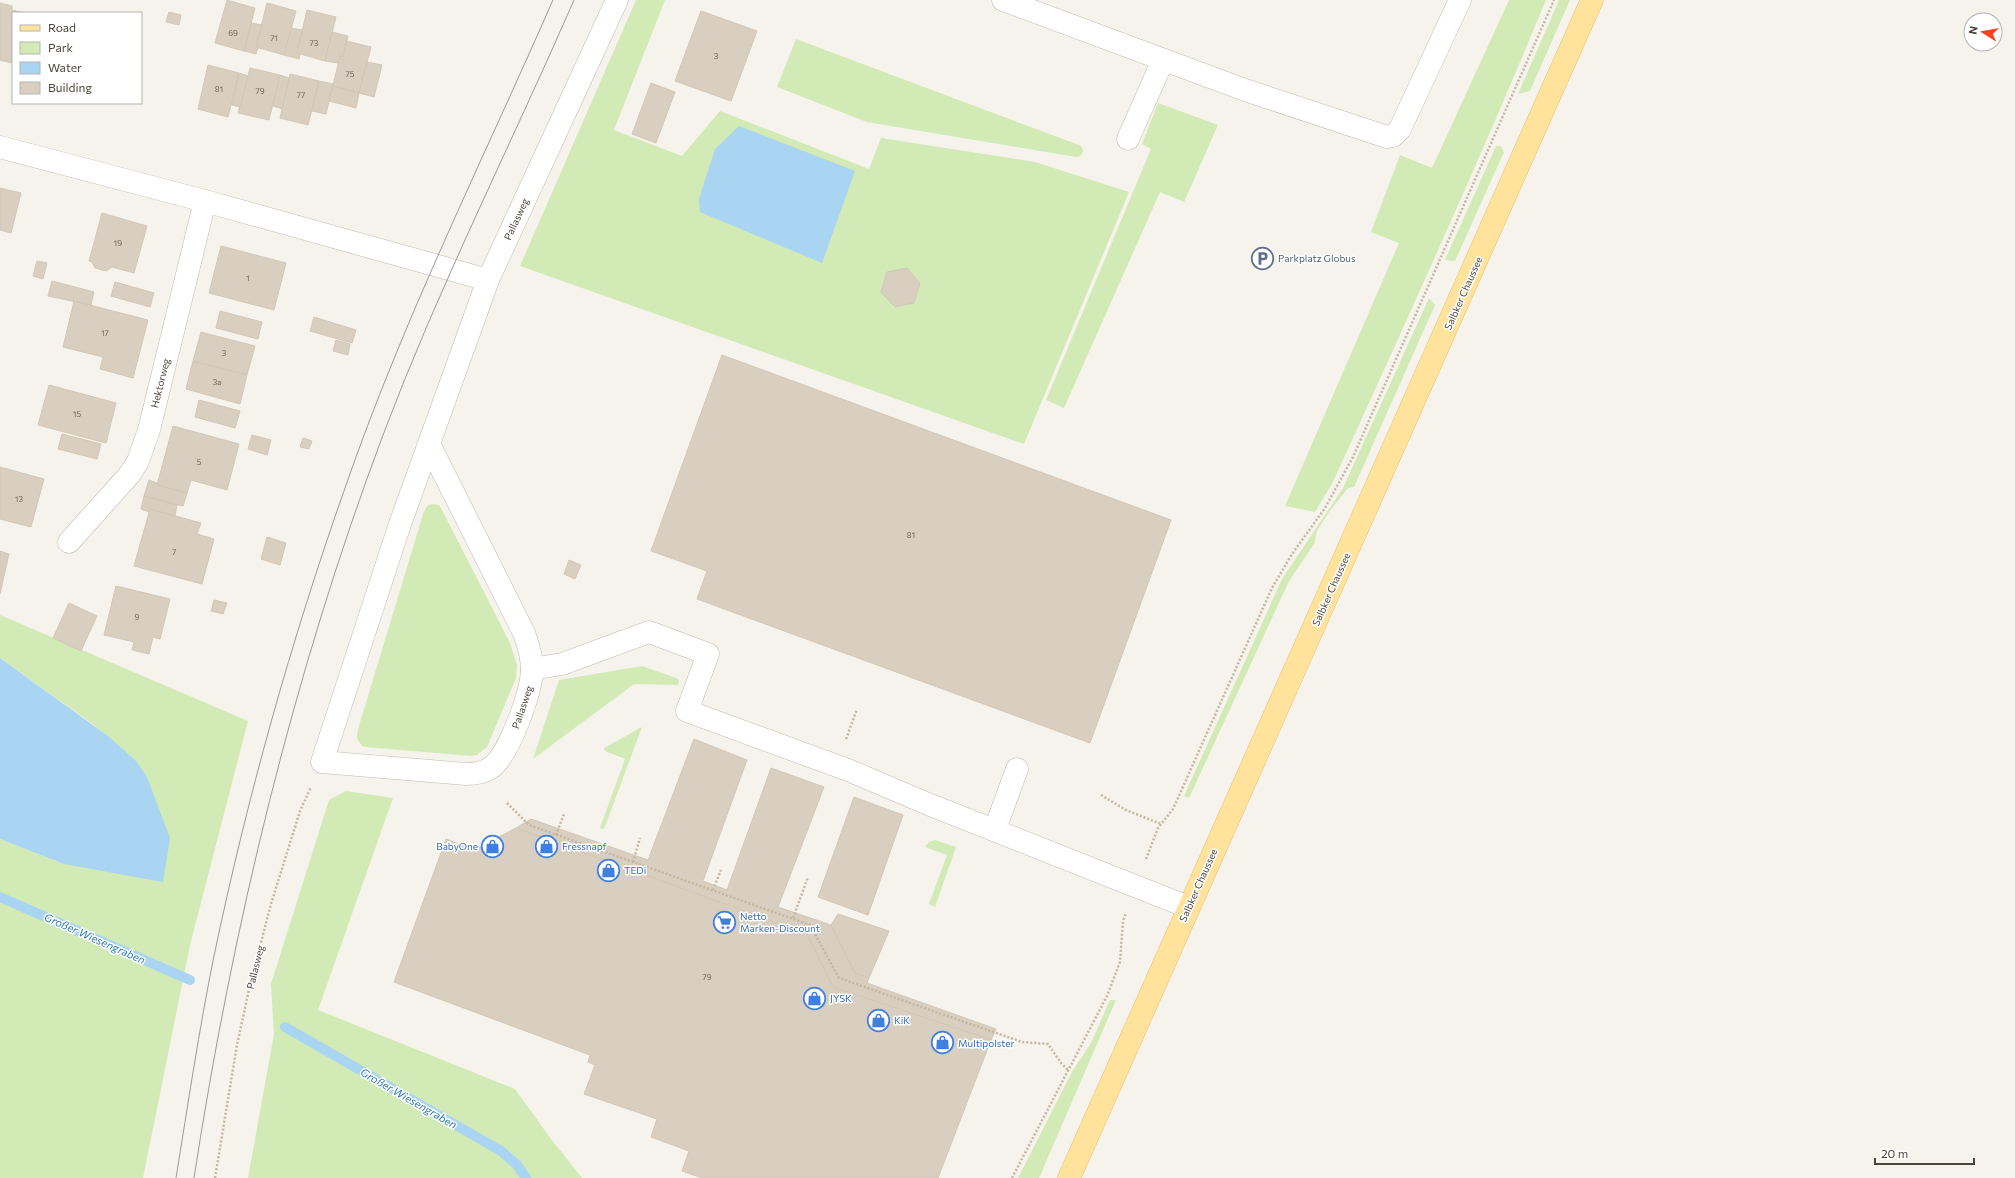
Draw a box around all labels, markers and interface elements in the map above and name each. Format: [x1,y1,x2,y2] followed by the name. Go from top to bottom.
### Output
[12,12,142,104] legend
[1963,12,2003,52] north arrow
[48,20,76,34] text: Road
[1966,25,1980,35] text: N
[228,28,238,38] house number: 69
[270,33,278,43] house number: 71
[310,38,319,48] house number: 73
[48,40,74,54] text: Park
[714,51,719,61] house number: 3
[48,60,82,74] text: Water
[346,69,355,79] house number: 75
[48,80,92,94] text: Building
[215,84,223,94] house number: 81
[255,86,265,96] house number: 79
[297,90,305,100] house number: 77
[501,196,531,242] street label: Pallasweg
[114,238,122,248] house number: 19
[1249,245,1275,271] parking icon: Parkplatz Globus
[1278,252,1356,264] place label: Parkplatz Globus
[1441,254,1485,332] street label: Salbker Chaussee
[246,273,250,283] house number: 1
[101,328,109,338] house number: 17
[222,348,227,358] house number: 3
[148,356,172,409] street label: Hektorweg
[213,377,221,387] house number: 3a
[73,409,81,419] house number: 15
[197,457,202,467] house number: 5
[15,494,23,504] house number: 13
[907,530,915,540] house number: 81
[172,547,176,557] house number: 7
[1309,550,1353,628] street label: Salbker Chaussee
[135,612,140,622] house number: 9
[509,683,535,730] street label: Pallasweg
[480,833,506,859] shop icon: BabyOne
[533,833,559,859] shop icon: Fressnapf
[436,840,478,852] place label: BabyOne
[562,840,607,852] place label: Fressnapf
[1176,846,1220,924] street label: Salbker Chaussee
[595,857,621,883] shop icon: TEDi
[624,864,646,876] place label: TEDi
[711,909,737,935] supermarket icon: Netto Marken-Discount
[42,910,148,966] water label: Großer Wiesengraben
[740,910,820,934] place label: Netto Marken-Discount
[244,943,266,990] street label: Pallasweg
[702,972,712,982] house number: 79
[802,985,828,1011] shop icon: JYSK
[830,992,852,1004] place label: JYSK
[866,1007,892,1033] shop icon: KiK
[894,1014,910,1026] place label: KiK
[929,1030,955,1056] shop icon: Multipolster
[958,1037,1015,1049] place label: Multipolster
[358,1065,460,1131] water label: Großer Wiesengraben
[1875,1140,1974,1166] scale bar
[1881,1146,1908,1160] text: 20 m

